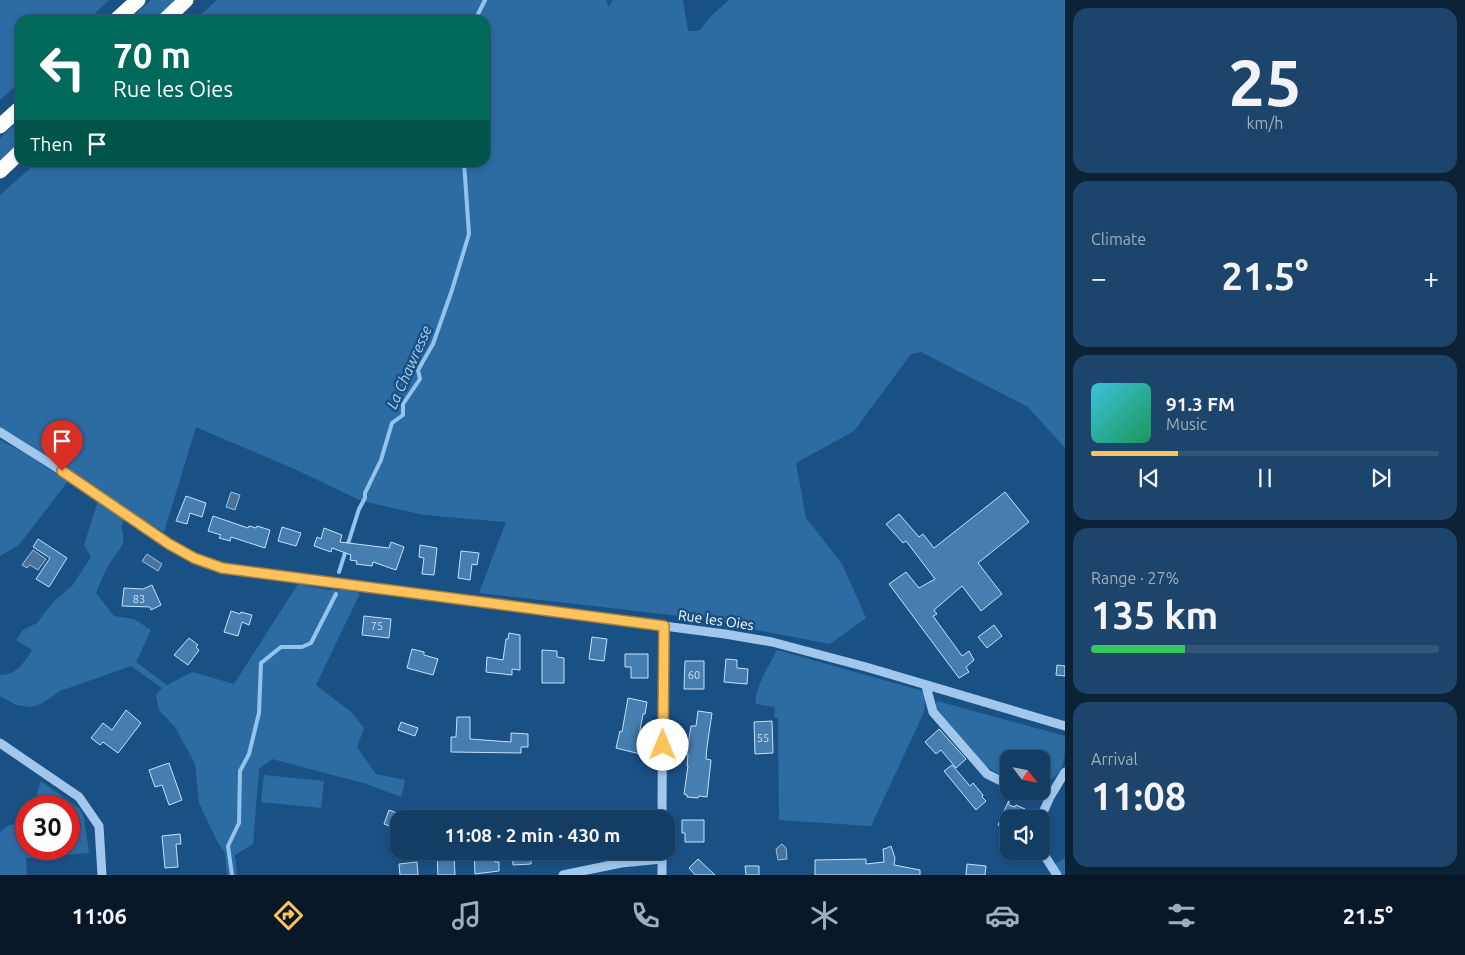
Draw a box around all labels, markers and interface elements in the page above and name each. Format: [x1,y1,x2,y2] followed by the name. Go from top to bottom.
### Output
[30,35,95,100] icon: left
[113,35,191,75] text: 70 m
[1228,45,1302,118] text: 25
[113,76,233,101] text: Rue les Oies
[1247,114,1283,132] text: km/h
[83,130,111,158] icon: arrive
[30,133,73,155] text: Then
[1091,230,1146,248] text: Climate
[1221,255,1309,297] text: 21.5°
[1091,262,1107,293] text: −
[1423,262,1439,293] text: +
[383,322,435,411] water label: La Chawresse
[1166,393,1235,415] text: 91.3 FM
[1166,415,1207,433] text: Music
[41,420,83,471] pin
[48,427,76,455] icon: arrive
[1135,464,1163,492] icon: previous
[1251,464,1279,492] icon: pause
[1367,464,1395,492] icon: next
[1091,569,1179,587] text: Range · 27%
[133,593,145,605] house number: 83
[1091,594,1218,636] text: 135 km
[677,607,755,633] street label: Rue les Oies
[371,620,383,632] house number: 75
[688,669,700,681] house number: 60
[636,718,688,770] position arrow
[757,732,769,744] house number: 55
[1000,750,1050,800] north arrow
[1000,750,1050,860] map controls
[1091,750,1138,768] text: Arrival
[1091,775,1186,817] text: 11:08
[15,795,80,860] speed limit sign: 30
[1000,810,1050,860] button: sound
[445,824,620,846] text: 11:08 · 2 min · 430 m
[271,898,306,933] icon: directions
[449,898,484,933] icon: music
[628,898,663,933] icon: phone
[807,898,842,933] icon: climate
[985,898,1020,933] icon: car
[1164,898,1199,933] icon: filters
[72,903,127,928] text: 11:06
[1343,903,1393,928] text: 21.5°

